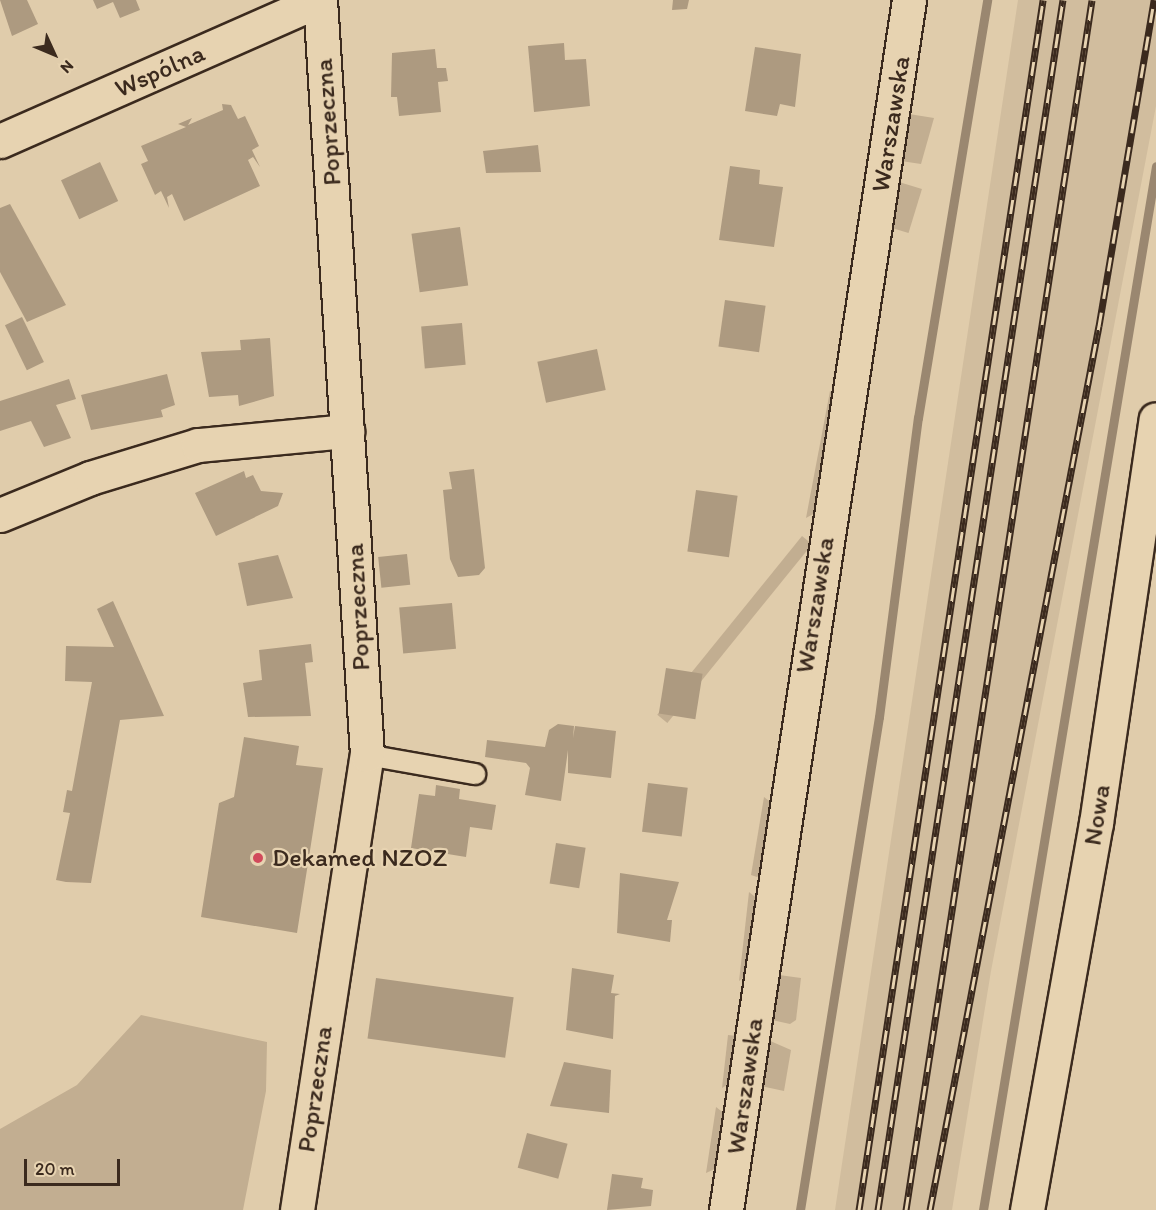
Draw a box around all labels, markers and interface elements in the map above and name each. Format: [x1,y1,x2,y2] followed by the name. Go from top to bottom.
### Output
[24,24,84,84] north arrow
[110,37,210,105] street label: Wspólna
[865,54,917,194] street label: Warszawska
[57,56,78,77] text: N
[308,57,348,187] street label: Poprzeczna
[789,535,841,675] street label: Warszawska
[339,542,377,672] street label: Poprzeczna
[1077,782,1117,848] street label: Nowa
[272,842,447,874] place label: Dekamed NZOZ
[249,849,267,867] marker: Dekamed NZOZ
[720,1016,770,1156] street label: Warszawska
[291,1024,339,1154] street label: Poprzeczna
[27,1147,123,1185] scale bar
[35,1158,75,1180] text: 20 m

